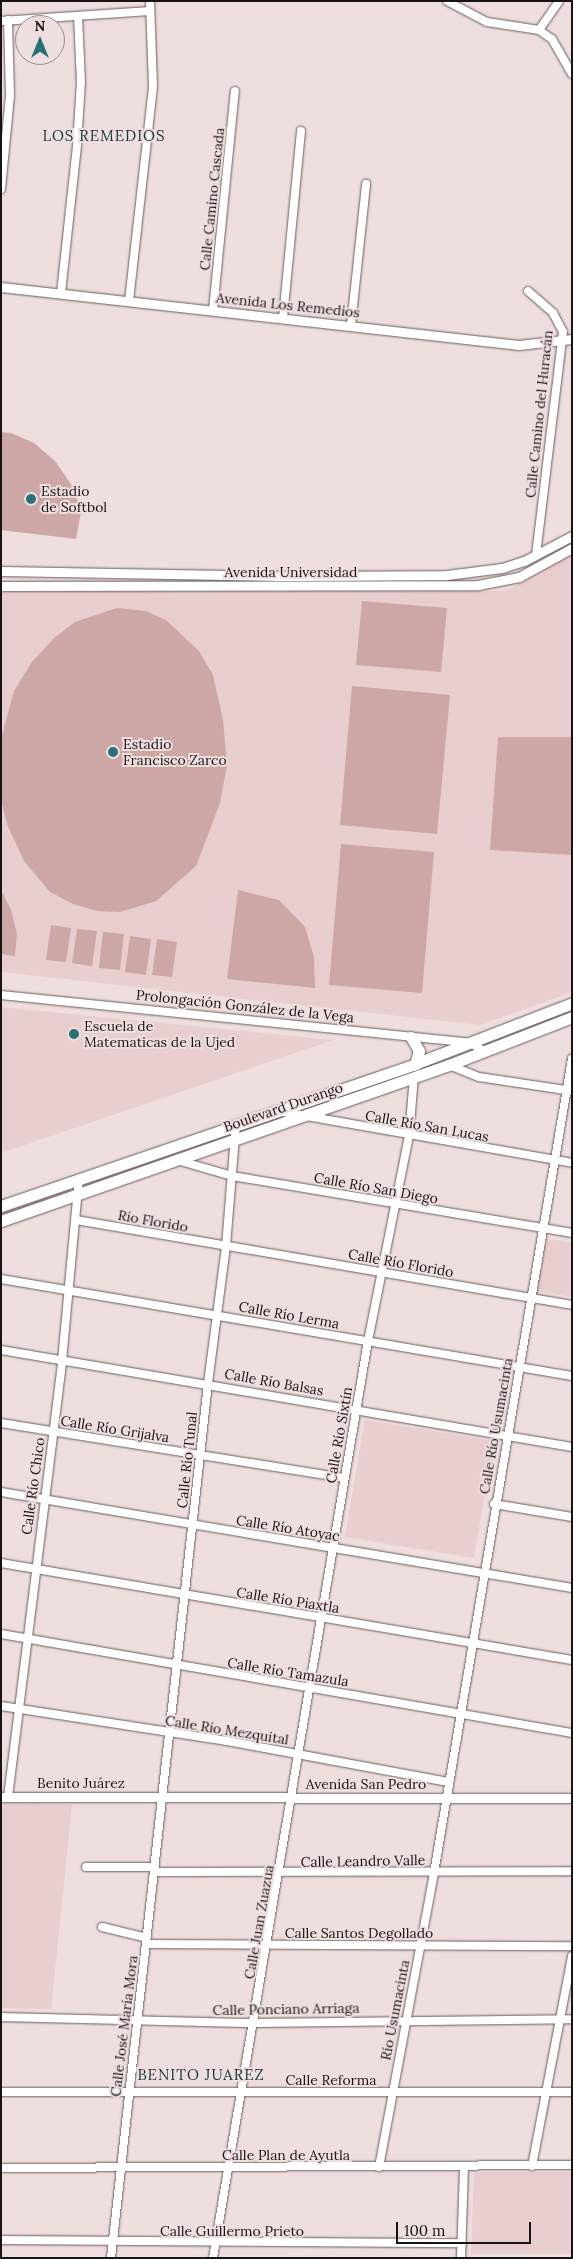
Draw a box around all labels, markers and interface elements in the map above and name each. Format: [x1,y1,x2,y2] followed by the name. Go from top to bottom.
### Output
[15,15,65,65] north arrow
[35,17,45,35] text: N
[41,127,167,145] district label: LOS REMEDIOS
[196,127,228,271] street label: Calle Camino Cascada
[215,289,361,321] street label: Avenida Los Remedios
[522,329,556,499] street label: Calle Camino del Huracán
[41,483,107,516] place label: Estadio de Softbol
[25,493,37,505] marker: Estadio de Softbol
[225,564,357,580] street label: Avenida Universidad
[123,736,227,769] place label: Estadio Francisco Zarco
[107,746,119,758] marker: Estadio Francisco Zarco
[135,986,355,1026] street label: Prolongación González de la Vega
[84,1018,235,1050] place label: Escuela de Matematicas de la Ujed
[68,1028,80,1040] marker: Escuela de Matematicas de la Ujed
[221,1079,345,1135] street label: Boulevard Durango
[364,1107,490,1145] street label: Calle Río San Lucas
[313,1169,439,1207] street label: Calle Río San Diego
[117,1207,189,1235] street label: Río Florido
[347,1245,455,1281] street label: Calle Río Florido
[237,1298,341,1332] street label: Calle Río Lerma
[476,1357,516,1495] street label: Calle Río Usumacinta
[223,1365,325,1399] street label: Calle Río Balsas
[322,1386,356,1484] street label: Calle Río Sixtín
[174,1411,200,1509] street label: Calle Río Tunal
[59,1412,171,1446] street label: Calle Río Grijalva
[18,1436,48,1536] street label: Calle Río Chico
[235,1512,341,1544] street label: Calle Río Atoyac
[235,1584,341,1616] street label: Calle Río Piaxtla
[226,1654,350,1690] street label: Calle Río Tamazula
[164,1712,290,1748] street label: Calle Río Mezquital
[37,1775,125,1791] street label: Benito Juárez
[306,1776,426,1792] street label: Avenida San Pedro
[301,1852,425,1870] street label: Calle Leandro Valle
[241,1864,277,1980] street label: Calle Juan Zuazua
[285,1925,433,1941] street label: Calle Santos Degollado
[107,1954,141,2098] street label: Calle José María Mora
[377,1958,413,2062] street label: Río Usumacinta
[212,1999,360,2019] street label: Calle Ponciano Arriaga
[136,2066,266,2084] district label: BENITO JUAREZ
[286,2072,376,2088] street label: Calle Reforma
[222,2147,350,2163] street label: Calle Plan de Ayutla
[398,2212,533,2244] scale bar
[404,2221,445,2240] text: 100 m
[160,2223,304,2239] street label: Calle Guillermo Prieto

